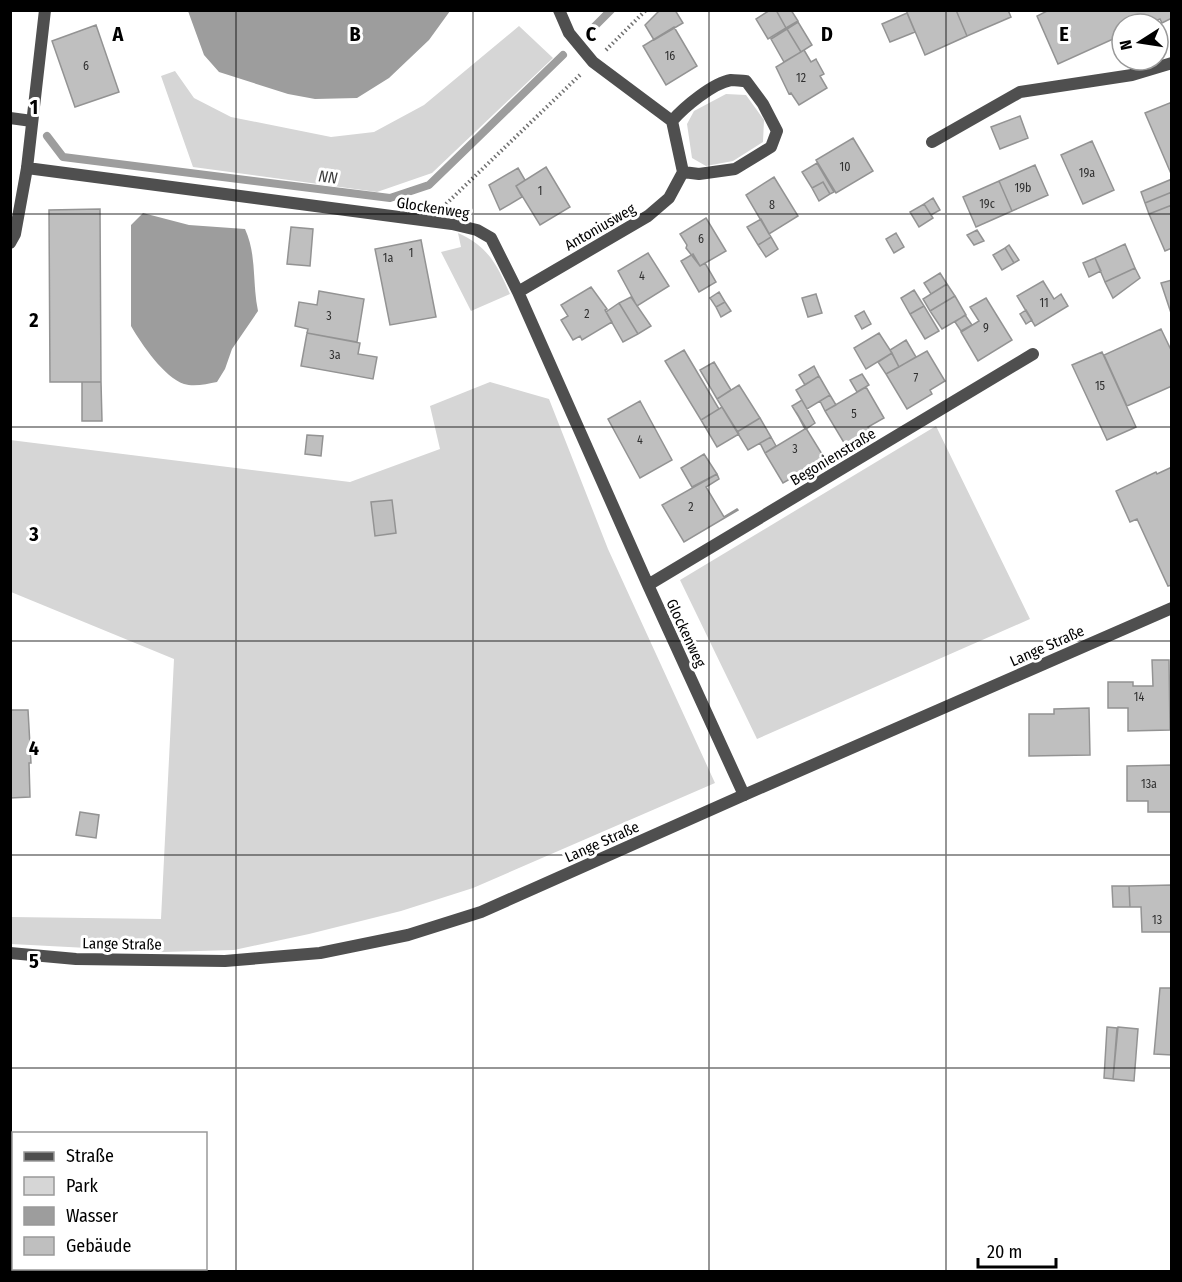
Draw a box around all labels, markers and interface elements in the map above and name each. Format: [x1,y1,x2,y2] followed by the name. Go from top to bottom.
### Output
[1110,12,1170,72] north arrow
[112,22,125,46] text: A
[349,22,361,46] text: B
[586,22,597,46] text: C
[821,22,833,46] text: D
[1059,22,1069,46] text: E
[1116,38,1136,52] text: N
[665,49,675,63] house number: 16
[83,59,89,73] house number: 6
[796,71,806,85] house number: 12
[30,95,38,119] text: 1
[840,160,850,174] house number: 10
[317,166,339,188] water label: NN
[1079,166,1095,180] house number: 19a
[1015,181,1031,195] house number: 19b
[538,184,542,198] house number: 1
[395,193,471,223] street label: Glockenweg
[979,197,995,211] house number: 19c
[769,198,775,212] house number: 8
[562,200,638,254] street label: Antoniusweg
[698,232,704,246] house number: 6
[409,246,413,260] house number: 1
[383,251,393,265] house number: 1a
[639,269,645,283] house number: 4
[1039,296,1049,310] house number: 11
[584,307,590,321] house number: 2
[28,308,39,332] text: 2
[326,309,332,323] house number: 3
[983,321,989,335] house number: 9
[329,348,341,362] house number: 3a
[914,371,919,385] house number: 7
[1095,379,1106,393] house number: 15
[851,407,857,421] house number: 5
[787,425,879,489] street label: Begonienstraße
[637,433,643,447] house number: 4
[792,442,798,456] house number: 3
[688,500,694,514] house number: 2
[28,522,39,546] text: 3
[662,596,710,670] street label: Glockenweg
[1007,622,1087,670] street label: Lange Straße
[1134,690,1144,704] house number: 14
[29,736,39,760] text: 4
[1141,777,1157,791] house number: 13a
[562,818,642,866] street label: Lange Straße
[1152,913,1162,927] house number: 13
[82,934,162,954] street label: Lange Straße
[29,949,39,973] text: 5
[12,1132,207,1270] legend
[66,1145,114,1167] text: Straße
[66,1175,99,1197] text: Park
[66,1205,119,1227] text: Wasser
[978,1231,1056,1269] scale bar
[66,1235,132,1257] text: Gebäude
[987,1241,1022,1263] text: 20 m

